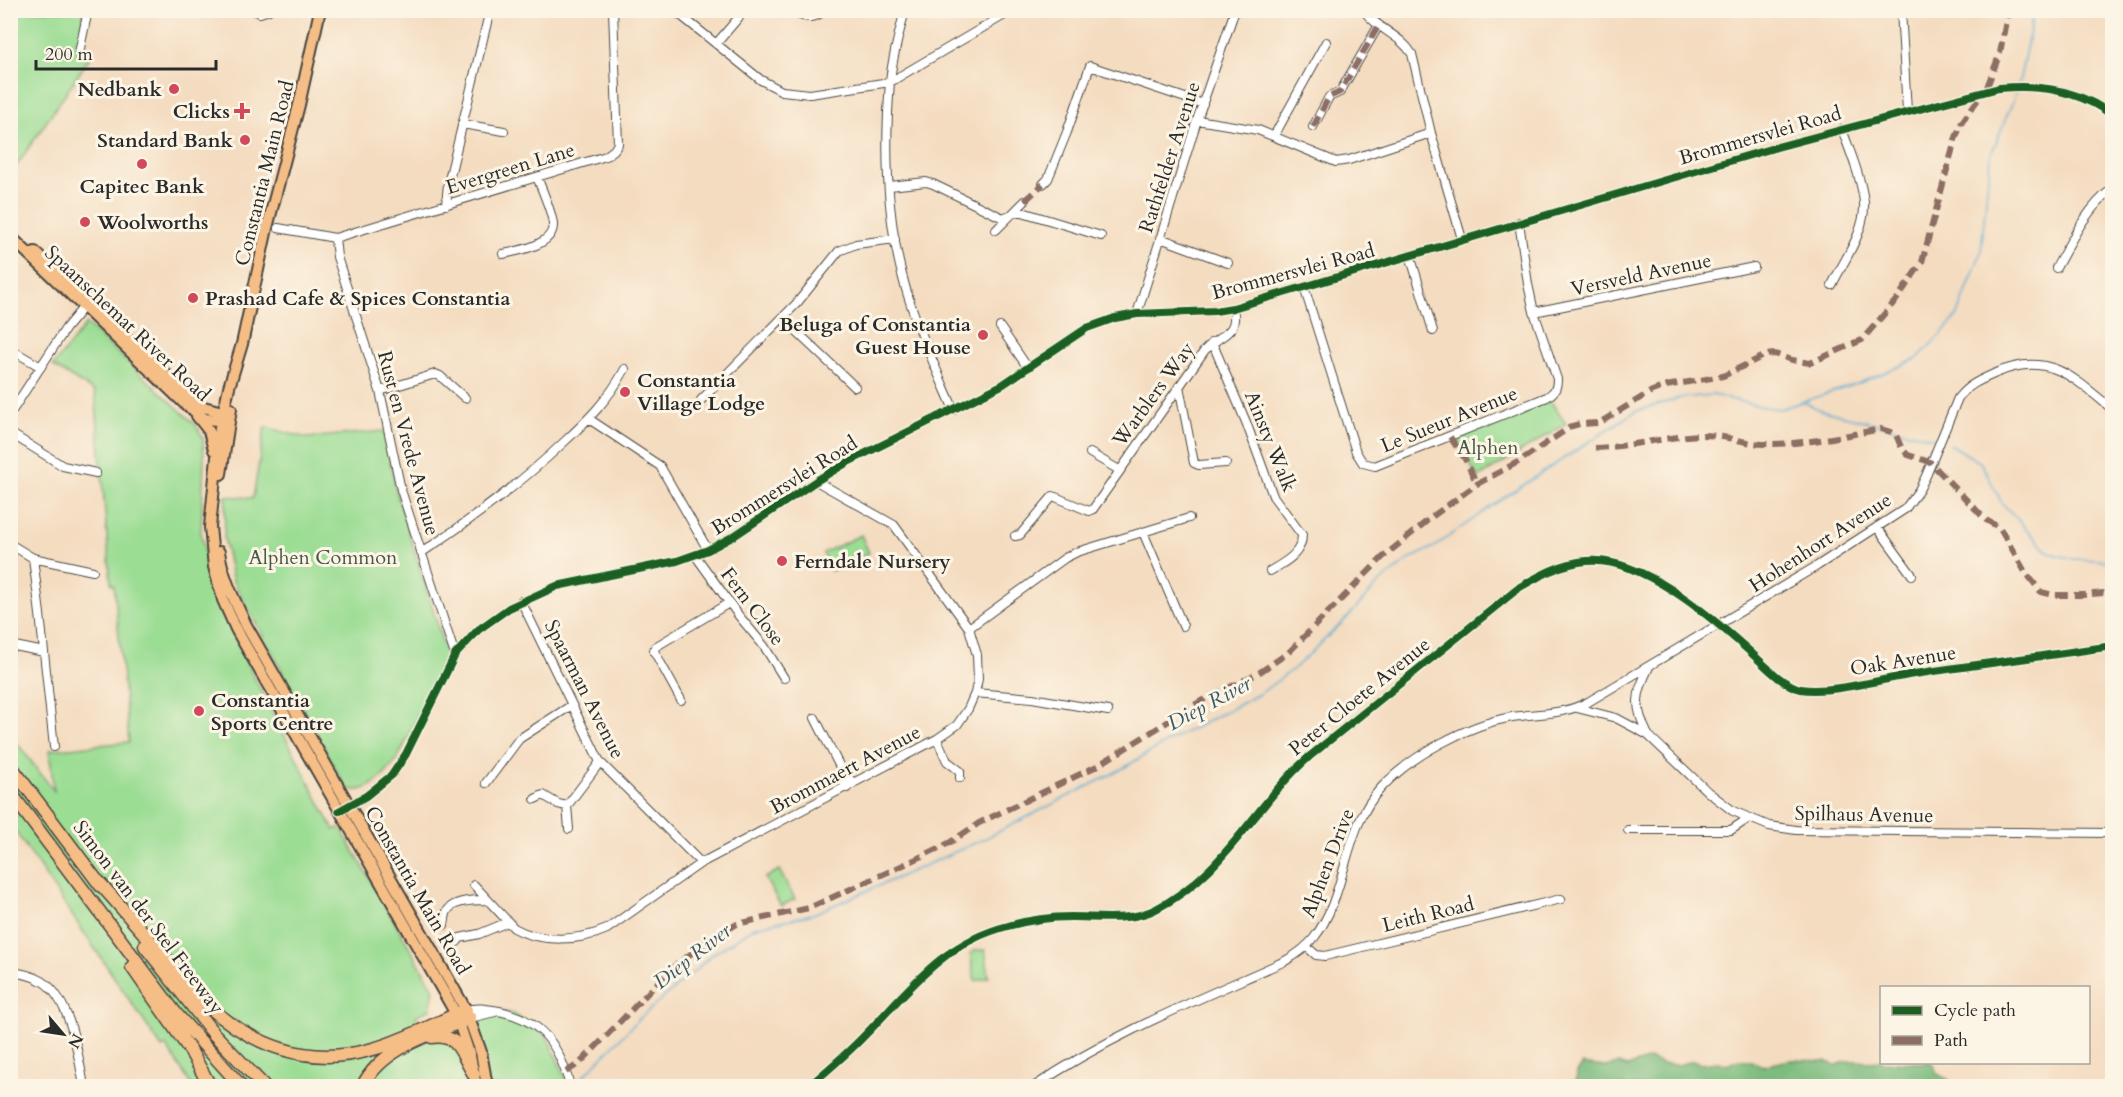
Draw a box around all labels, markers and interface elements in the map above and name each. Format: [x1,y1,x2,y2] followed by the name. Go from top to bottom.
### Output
[36,33,216,71] scale bar
[45,42,93,67] text: 200 m
[77,76,163,103] place label: Nedbank
[228,77,301,269] street label: Constantia Main Road
[1132,78,1207,236] street label: Rathfelder Avenue
[167,82,181,96] marker: Nedbank
[173,98,230,125] place label: Clicks
[1676,99,1845,172] street label: Brommersvlei Road
[235,104,249,118] marker: Clicks
[97,127,234,154] place label: Standard Bank
[238,133,252,147] marker: Standard Bank
[442,136,578,201] street label: Evergreen Lane
[135,157,149,171] marker: Capitec Bank
[80,173,205,200] place label: Capitec Bank
[96,209,208,236] place label: Woolworths
[78,215,92,229] marker: Woolworths
[1209,237,1378,306] street label: Brommersvlei Road
[39,239,217,408] street label: Spaanschemat River Road
[1568,246,1714,303] street label: Versveld Avenue
[205,285,510,312] place label: Prashad Cafe & Spices Constantia
[186,291,200,305] marker: Prashad Cafe & Spices Constantia
[779,311,971,361] place label: Beluga of Constantia Guest House
[976,328,990,342] marker: Beluga of Constantia Guest House
[1106,336,1201,453] street label: Warblers Way
[371,348,446,538] street label: Rust en Vrede Avenue
[637,367,765,417] place label: Constantia Village Lodge
[1377,380,1522,459] street label: Le Sueur Avenue
[618,385,632,399] marker: Constantia Village Lodge
[1238,387,1303,496] street label: Ainsty Walk
[706,429,863,541] street label: Brommersvlei Road
[1457,434,1519,461] park label: Alphen
[1744,486,1897,599] street label: Hohenhort Avenue
[249,544,398,571] park label: Alphen Common
[794,548,951,575] place label: Ferndale Nursery
[775,554,789,568] marker: Ferndale Nursery
[714,562,791,651] street label: Fern Close
[538,615,631,763] street label: Spaarman Avenue
[1283,631,1436,762] street label: Peter Cloete Avenue
[1848,639,1958,682] street label: Oak Avenue
[1162,669,1257,738] water label: Diep River
[211,687,333,737] place label: Constantia Sports Centre
[192,704,206,718] marker: Constantia Sports Centre
[765,718,925,821] street label: Brommaert Avenue
[1794,800,1934,829] street label: Spilhaus Avenue
[358,801,477,980] street label: Constantia Main Road
[1294,805,1361,922] street label: Alphen Drive
[67,815,231,1020] street label: Simon van der Stel Freeway
[1380,890,1477,939] street label: Leith Road
[647,916,738,996] water label: Diep River
[1880,986,2090,1064] legend
[1934,998,2016,1023] text: Cycle path
[33,1004,93,1064] north arrow
[1934,1028,1968,1053] text: Path
[62,1029,88,1052] text: N

